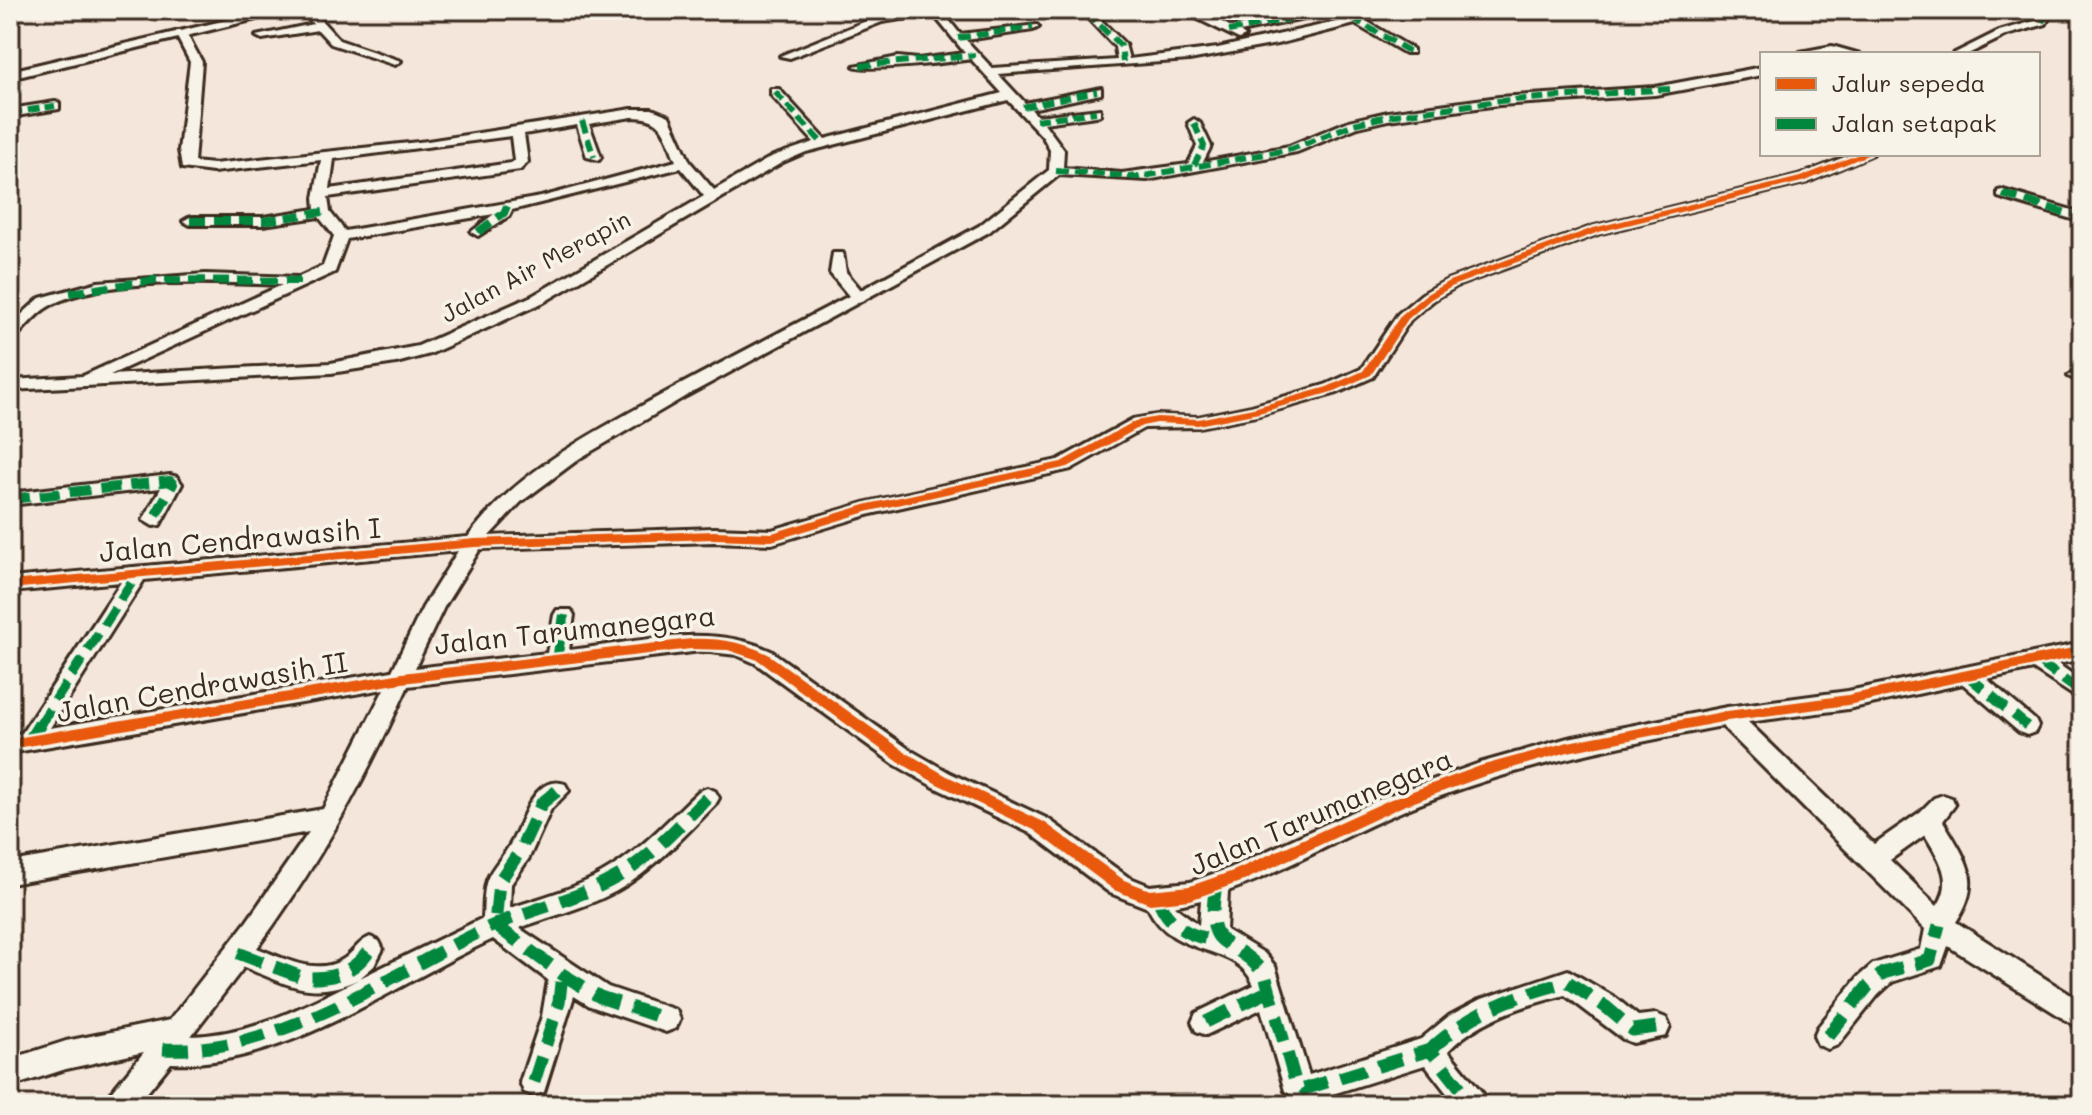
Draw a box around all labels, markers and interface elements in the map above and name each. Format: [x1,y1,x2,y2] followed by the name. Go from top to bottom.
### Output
[1760,52,2040,156] legend
[1832,67,1985,98] text: Jalur sepeda
[1832,107,1997,138] text: Jalan setapak
[435,203,635,329] street label: Jalan Air Merapin
[98,509,382,569] street label: Jalan Cendrawasih I
[433,596,717,662] street label: Jalan Tarumanegara
[54,643,350,729] street label: Jalan Cendrawasih II
[1184,739,1457,883] street label: Jalan Tarumanegara

